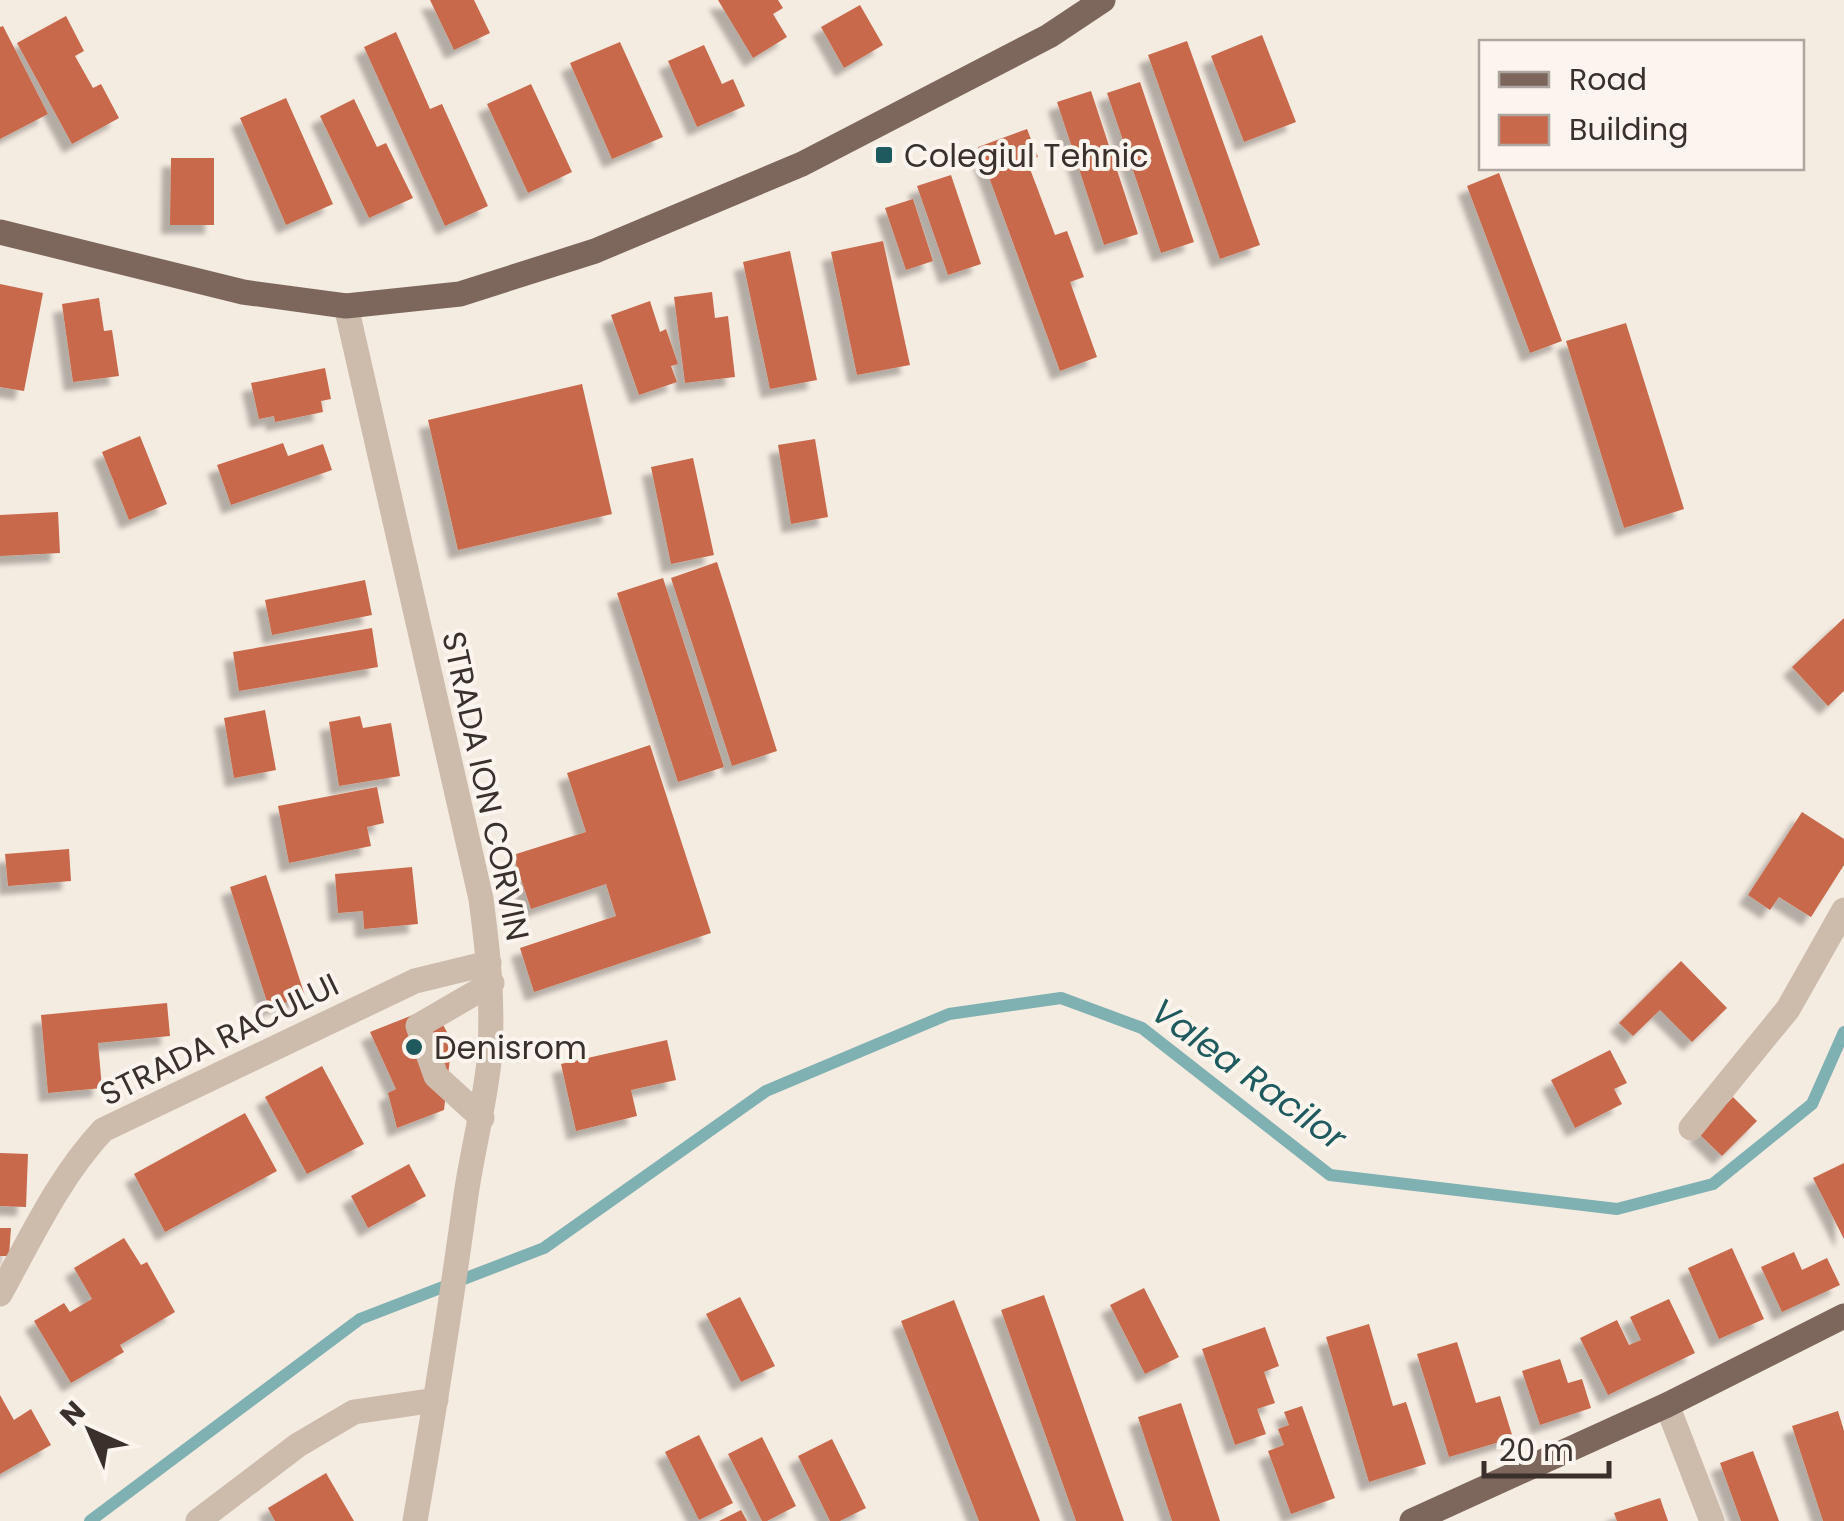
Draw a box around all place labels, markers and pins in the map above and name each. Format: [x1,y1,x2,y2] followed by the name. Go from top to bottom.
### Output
[904,133,1149,178] place label: Colegiul Tehnic
[873,144,895,166] marker: Colegiul Tehnic
[434,1025,587,1070] place label: Denisrom
[403,1036,425,1058] marker: Denisrom

